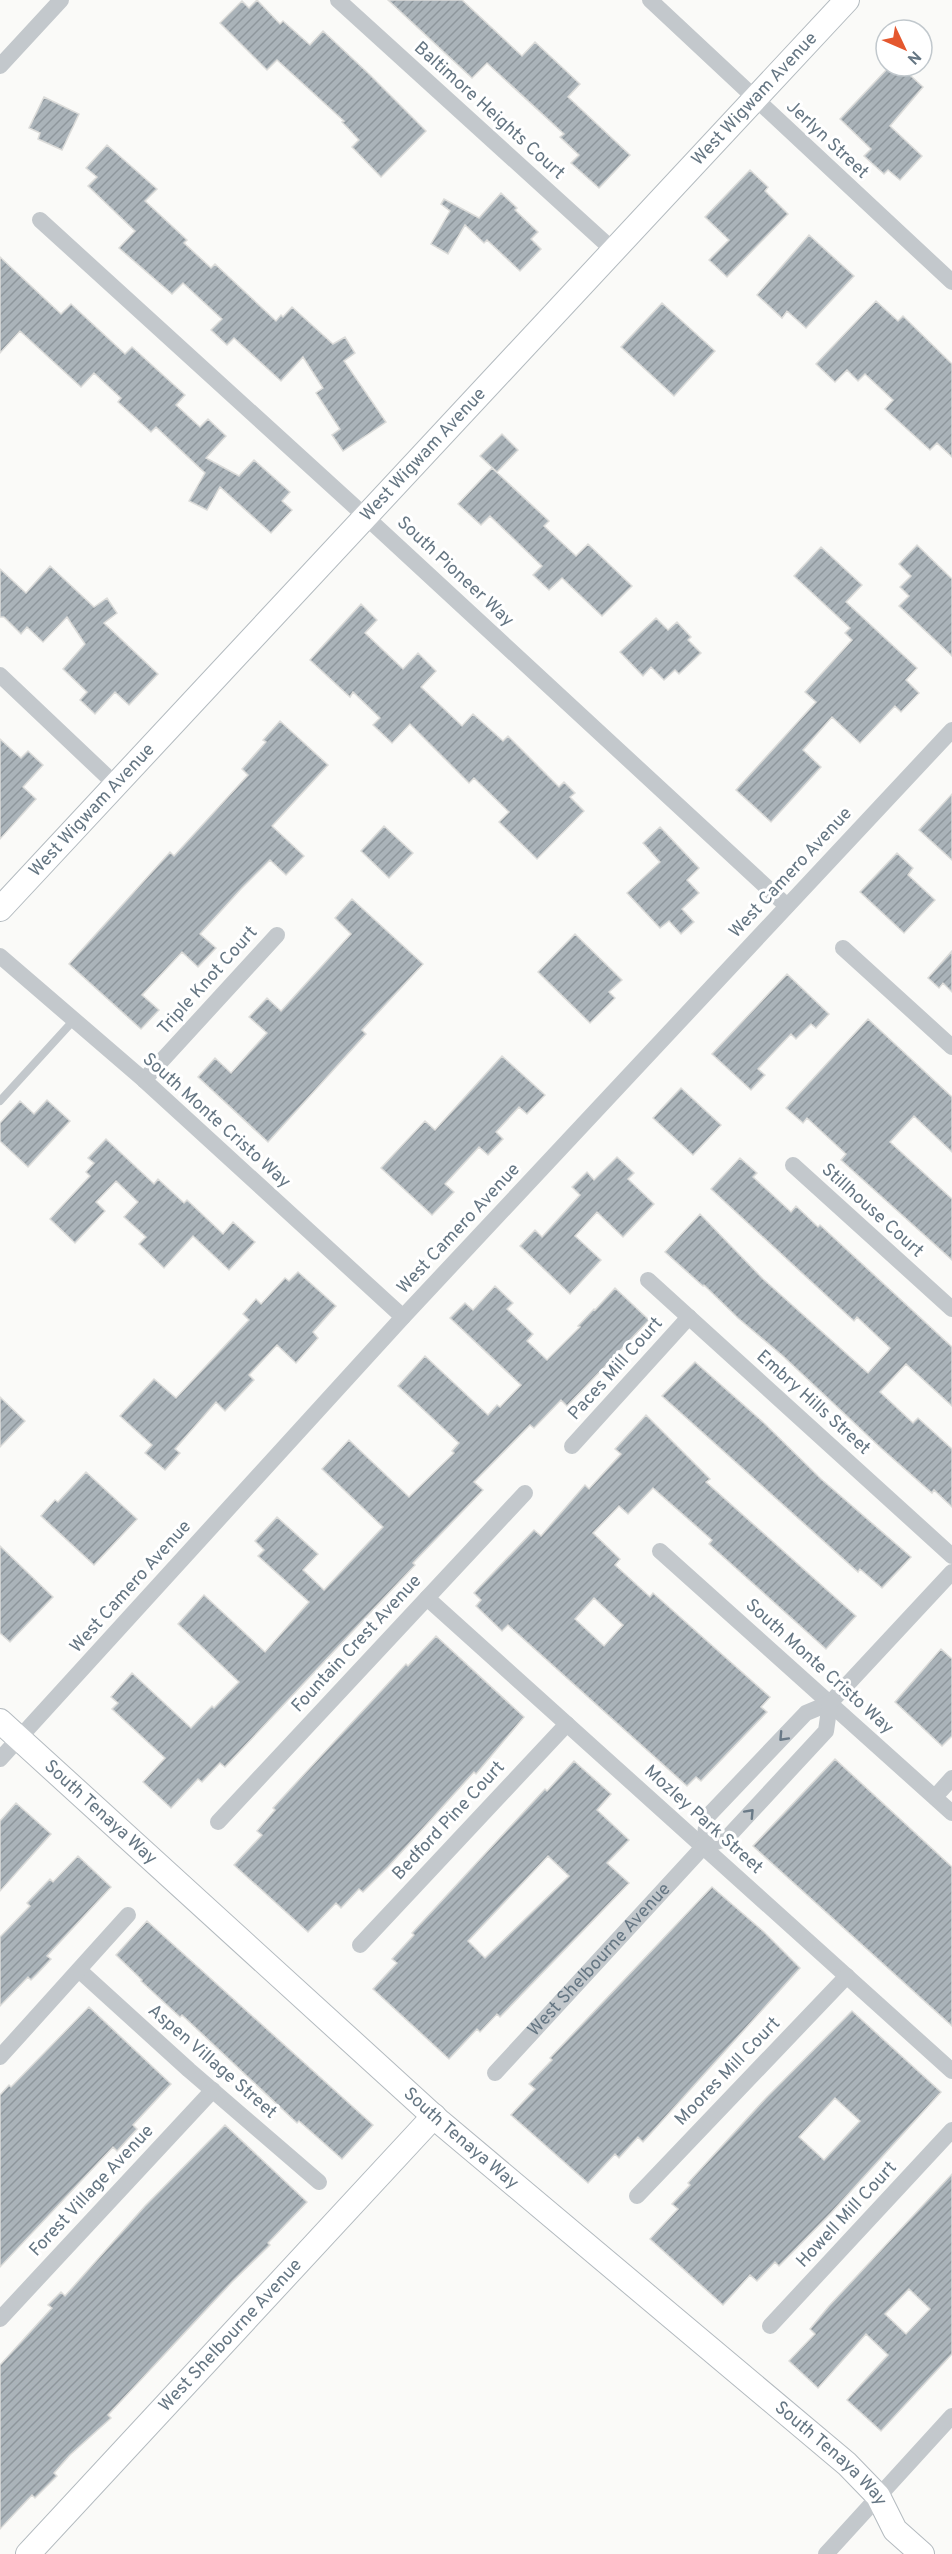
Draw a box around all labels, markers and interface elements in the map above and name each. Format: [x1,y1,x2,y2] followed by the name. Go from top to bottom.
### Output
[874,18,934,78] north arrow
[687,27,823,171] street label: West Wigwam Avenue
[409,37,569,185] street label: Baltimore Heights Court
[902,46,925,68] text: N
[781,96,873,184] street label: Jerlyn Street
[355,383,491,526] street label: West Wigwam Avenue
[392,512,518,632] street label: South Pioneer Way
[24,739,160,882] street label: West Wigwam Avenue
[724,803,858,943] street label: West Camero Avenue
[153,922,263,1040] street label: Triple Knot Court
[137,1048,295,1194] street label: South Monte Cristo Way
[392,1159,526,1299] street label: West Camero Avenue
[816,1159,928,1263] street label: Stillhouse Court
[564,1313,668,1425] street label: Paces Mill Court
[751,1346,875,1460] street label: Embry Hills Street
[65,1516,197,1658] street label: West Camero Avenue
[287,1570,427,1718] street label: Fountain Crest Avenue
[740,1594,898,1740] street label: South Monte Cristo Way
[780,1730,791,1741] one-way arrow
[39,1755,162,1870] street label: South Tenaya Way
[388,1757,510,1885] street label: Bedford Pine Court
[639,1761,767,1879] street label: Mozley Park Street
[743,1809,754,1820] one-way arrow
[523,1878,676,2041] street label: West Shelbourne Avenue
[143,2000,281,2124] street label: Aspen Village Street
[670,2013,786,2131] street label: Moores Mill Court
[398,2083,523,2195] street label: South Tenaya Way
[25,2120,159,2262] street label: Forest Village Avenue
[792,2157,902,2273] street label: Howell Mill Court
[154,2254,307,2417] street label: West Shelbourne Avenue
[769,2396,892,2509] street label: South Tenaya Way

